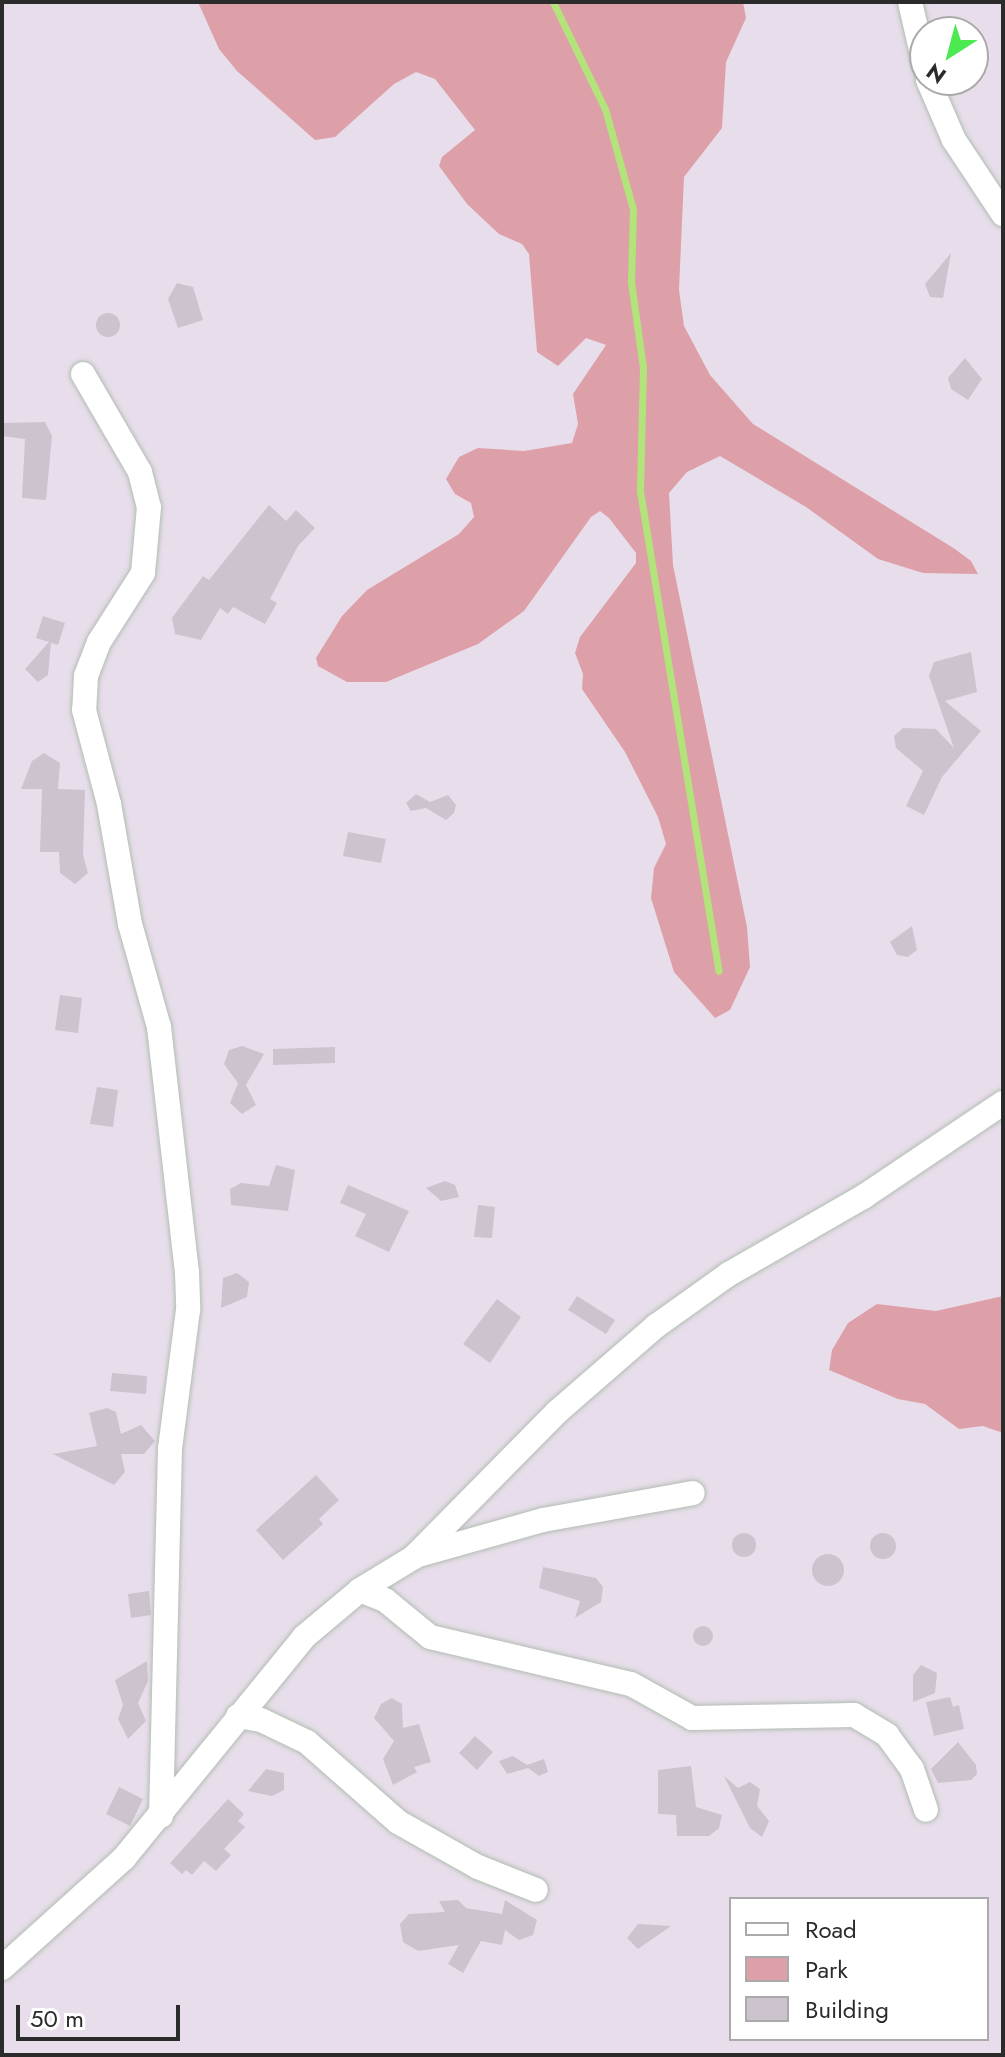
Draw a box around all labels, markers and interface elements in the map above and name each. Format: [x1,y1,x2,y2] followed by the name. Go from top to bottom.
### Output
[909,16,989,96] north arrow
[920,56,953,92] text: N
[729,1897,989,2041] legend
[805,1912,857,1947] text: Road
[805,1952,848,1987] text: Park
[20,1989,184,2039] scale bar
[805,1992,889,2027] text: Building
[30,2001,84,2036] text: 50 m

